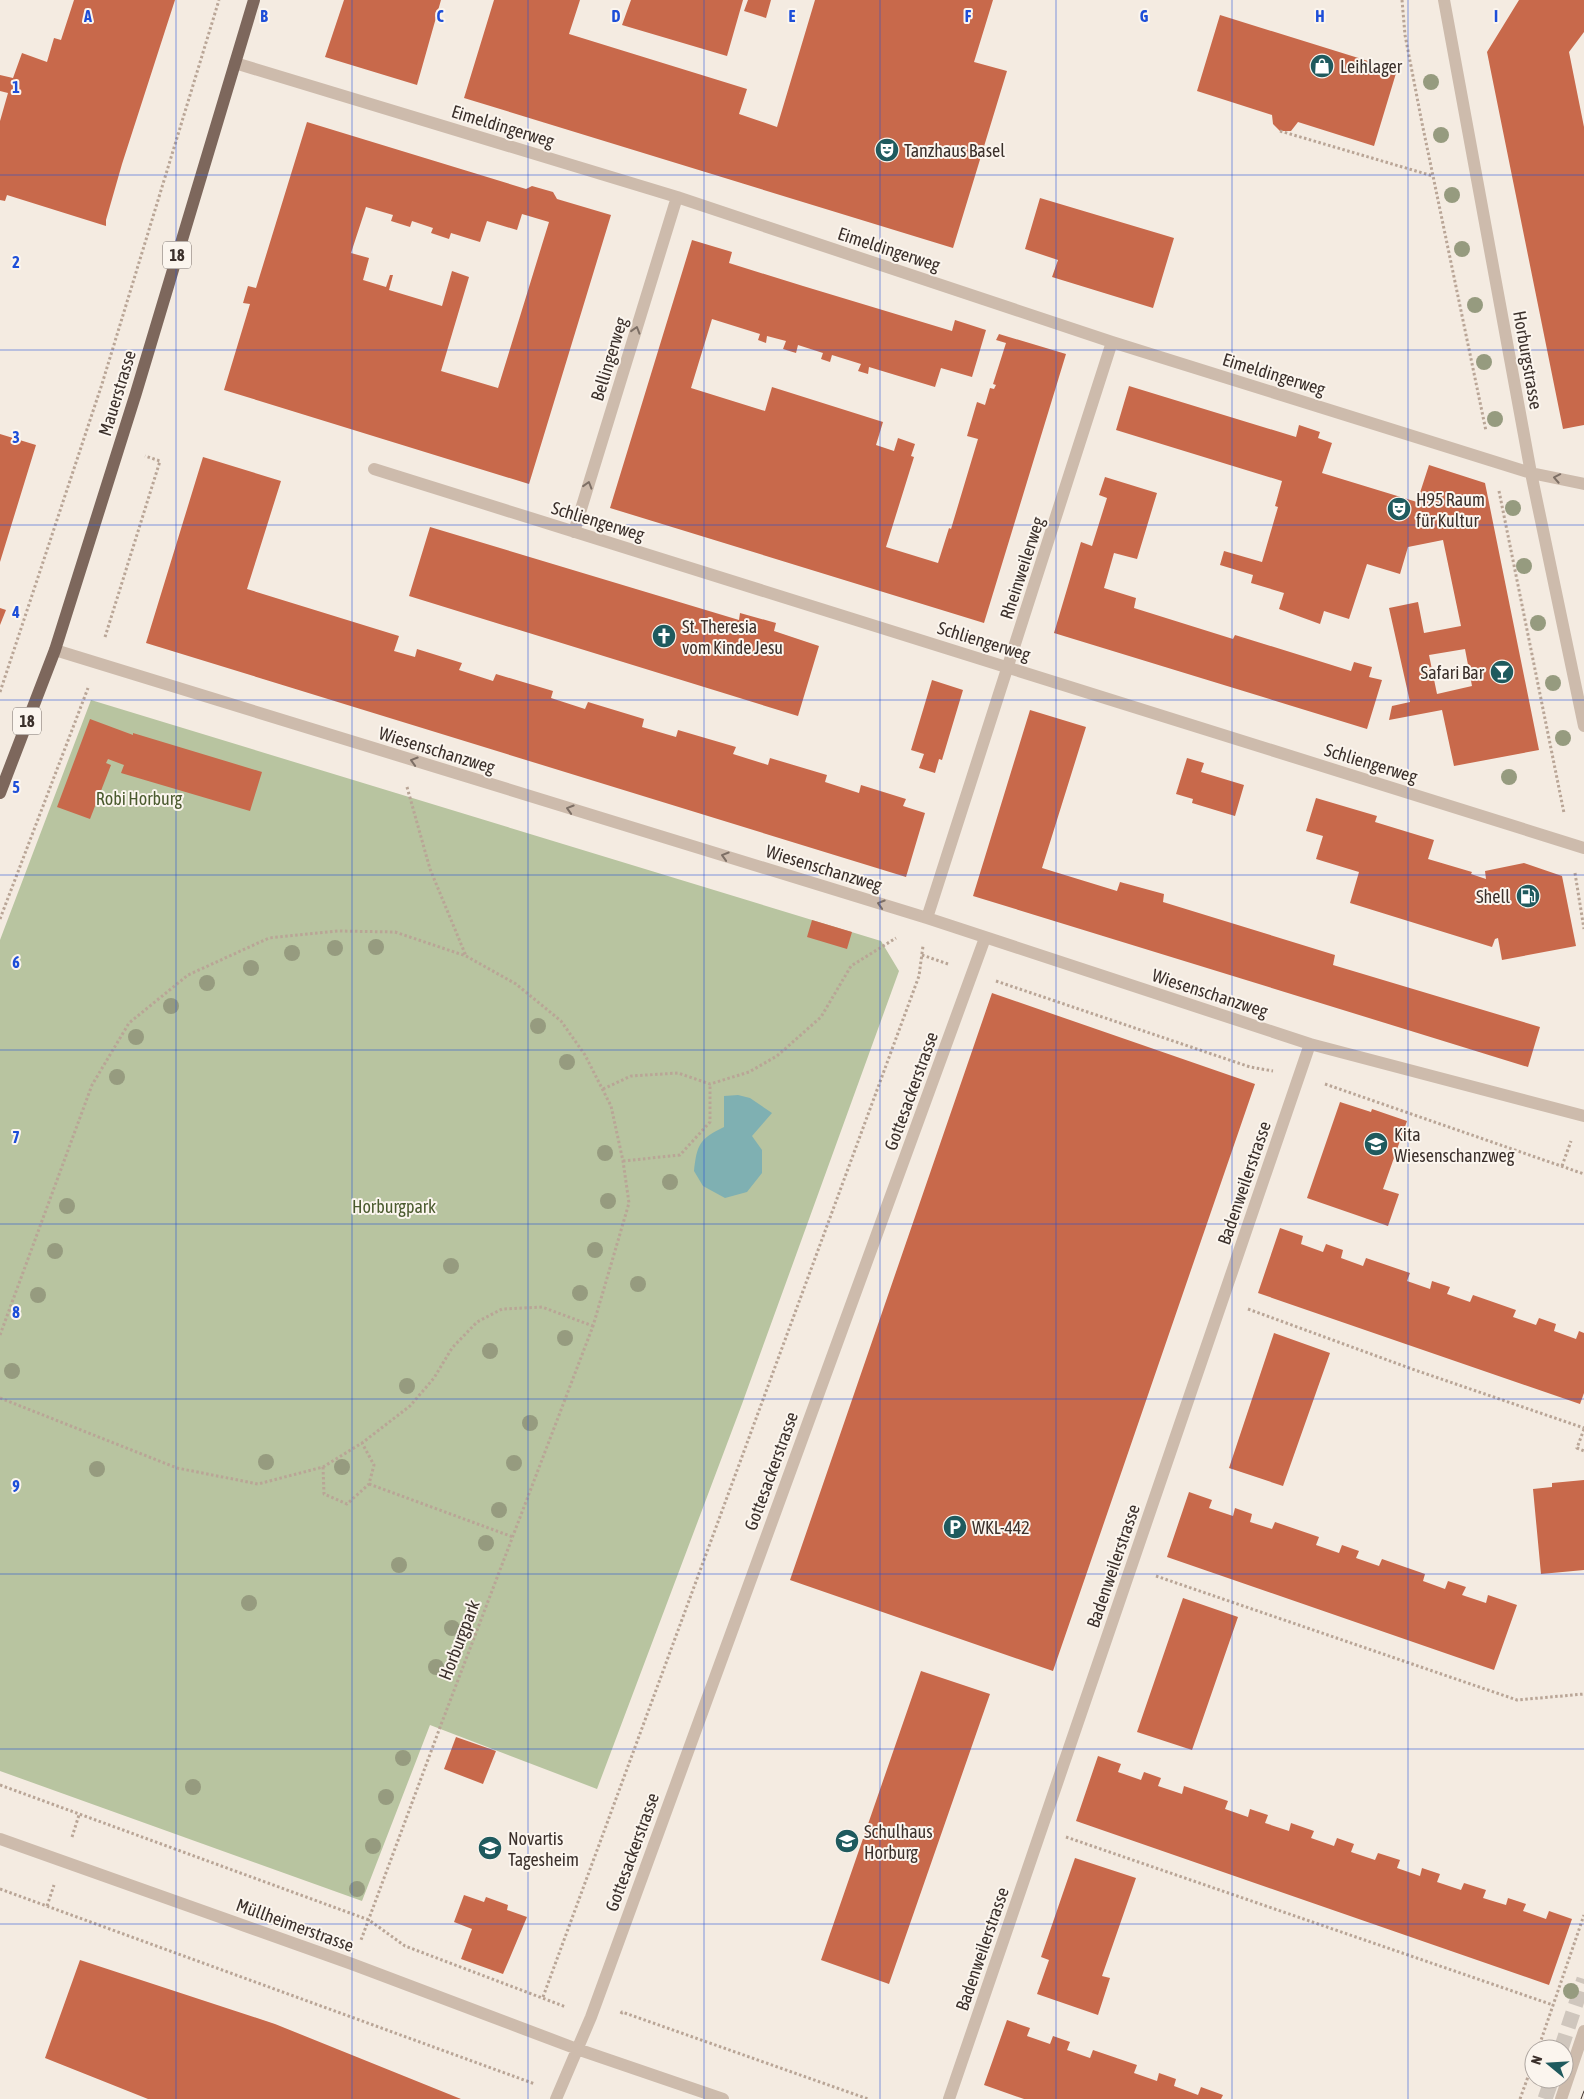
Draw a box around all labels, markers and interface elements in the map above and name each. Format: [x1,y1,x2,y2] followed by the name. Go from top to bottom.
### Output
[83,7,92,25] text: A
[260,7,268,25] text: B
[436,7,444,25] text: C
[612,7,621,25] text: D
[789,7,796,25] text: E
[965,7,972,25] text: F
[1140,7,1149,25] text: G
[1315,7,1325,25] text: H
[1494,7,1498,25] text: I
[1309,53,1335,79] shop icon: Leihlager
[1340,56,1403,77] place label: Leihlager
[12,78,20,96] text: 1
[449,100,557,152] street label: Eimeldingerweg
[874,137,900,163] theatre icon: Tanzhaus Basel
[904,140,1005,161] place label: Tanzhaus Basel
[835,223,943,275] street label: Eimeldingerweg
[163,242,191,268] road number: 18
[12,253,20,271] text: 2
[1509,309,1547,411] street label: Horburgstrasse
[586,314,632,403] street label: Bellingerweg
[631,326,641,335] one-way arrow
[94,348,140,438] street label: Mauerstrasse
[1220,348,1328,400] street label: Eimeldingerweg
[12,428,20,446] text: 3
[1553,474,1562,484] one-way arrow
[583,482,593,490] one-way arrow
[1416,489,1485,531] place label: H95 Raum für Kultur
[1386,496,1412,522] theatre icon: H95 Raum für Kultur
[549,497,647,545] street label: Schliengerweg
[996,514,1048,622] street label: Rheinweilerweg
[11,603,20,621] text: 4
[682,616,783,658] place label: St. Theresia vom Kinde Jesu
[935,617,1033,665] street label: Schliengerweg
[651,623,677,649] church icon: St. Theresia vom Kinde Jesu
[1489,659,1515,685] bar icon: Safari Bar
[1421,662,1485,683] place label: Safari Bar
[13,708,41,734] road number: 18
[376,722,498,778] street label: Wiesenschanzweg
[1322,739,1420,787] street label: Schliengerweg
[411,757,419,767] one-way arrow
[12,778,20,796] text: 5
[96,788,183,809] park label: Robi Horburg
[566,804,574,814] one-way arrow
[763,840,885,896] street label: Wiesenschanzweg
[722,852,730,862] one-way arrow
[1515,883,1541,909] fuel station icon: Shell
[1476,886,1510,907] place label: Shell
[877,899,885,909] one-way arrow
[12,953,20,971] text: 6
[1149,964,1271,1022] street label: Wiesenschanzweg
[880,1029,942,1153] street label: Gottesackerstrasse
[1213,1119,1275,1247] street label: Badenweilerstrasse
[1394,1124,1515,1166] place label: Kita Wiesenschanzweg
[12,1128,20,1146] text: 7
[1363,1131,1389,1157] school or university icon: Kita Wiesenschanzweg
[352,1196,436,1217] park label: Horburgpark
[12,1303,20,1321] text: 8
[740,1409,802,1533] street label: Gottesackerstrasse
[12,1477,20,1495] text: 9
[1082,1502,1144,1630] street label: Badenweilerstrasse
[942,1514,968,1540] parking icon: WKL-442
[972,1517,1030,1538] place label: WKL-442
[434,1597,484,1683] street label: Horburgpark
[601,1790,663,1914] street label: Gottesackerstrasse
[864,1821,933,1863] place label: Schulhaus Horburg
[508,1828,579,1870] place label: Novartis Tagesheim
[834,1828,860,1854] school or university icon: Schulhaus Horburg
[477,1835,503,1861] school or university icon: Novartis Tagesheim
[951,1885,1013,2013] street label: Badenweilerstrasse
[233,1894,357,1956] street label: Müllheimerstrasse
[1524,2039,1574,2089] north arrow
[1528,2054,1546,2066] text: N

